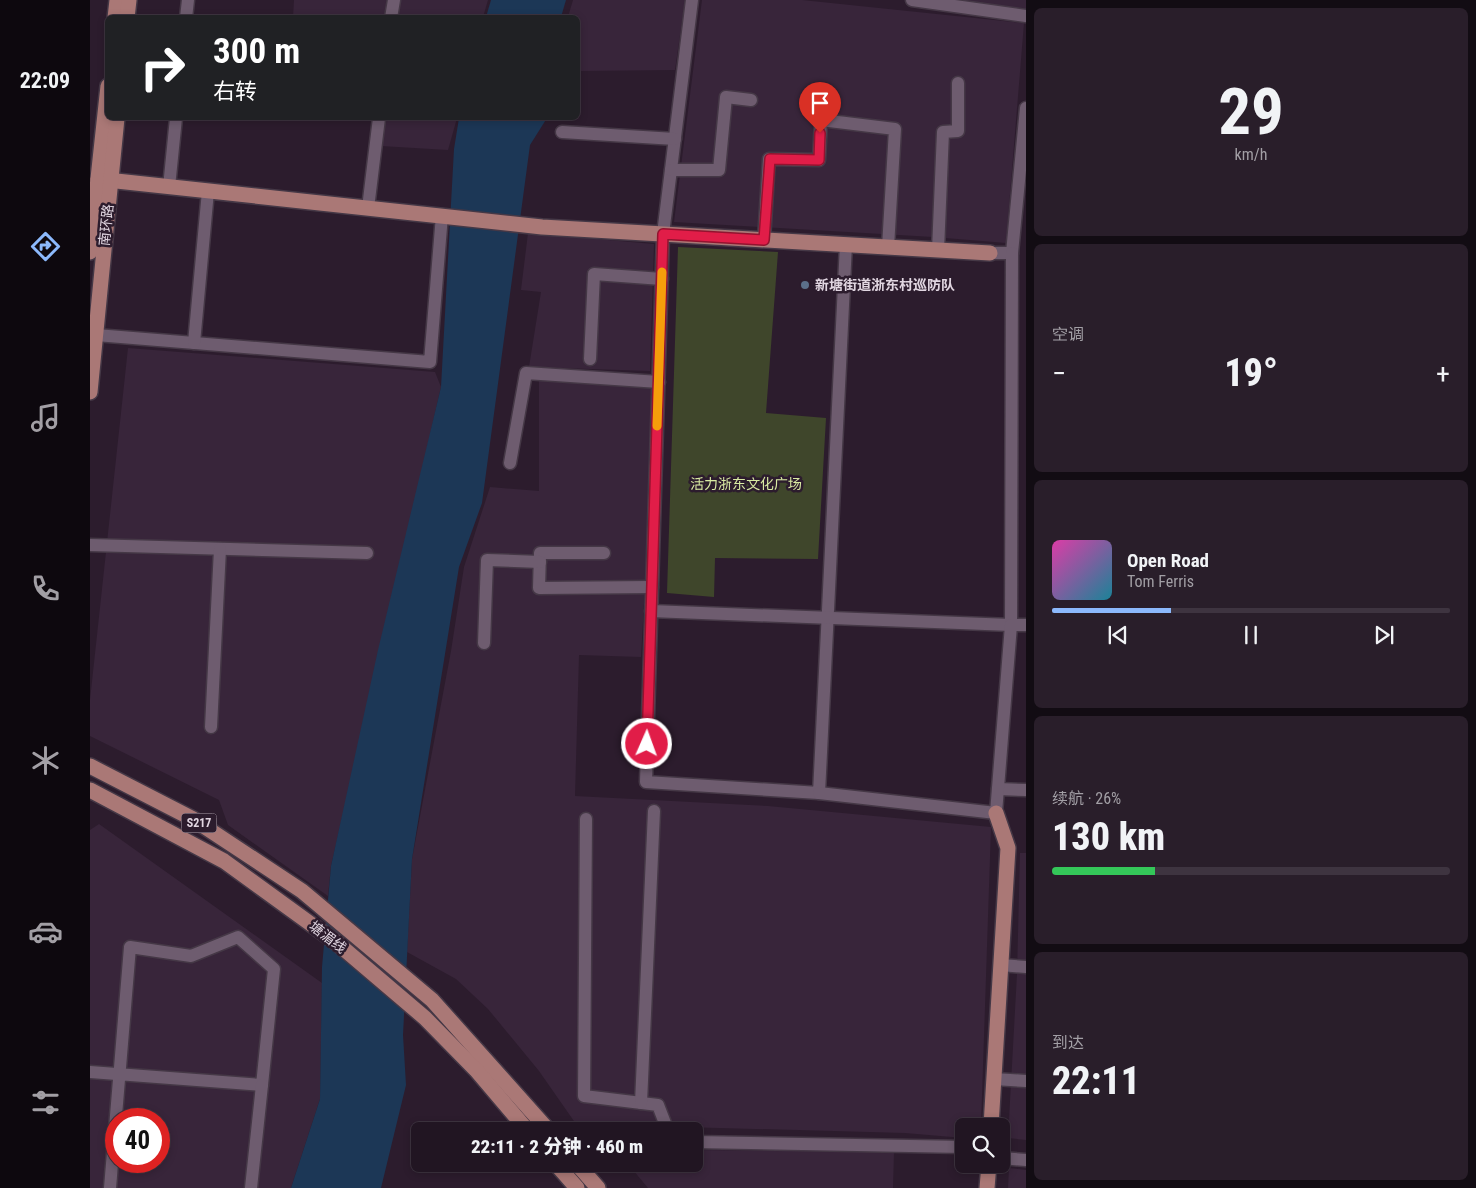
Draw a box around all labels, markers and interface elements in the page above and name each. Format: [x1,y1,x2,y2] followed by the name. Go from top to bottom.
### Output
[213,31,300,72] text: 300 m
[130,35,195,100] icon: right
[20,68,70,93] text: 22:09
[1218,74,1284,150] text: 29
[213,79,257,104] text: 右转
[799,82,841,133] pin
[806,89,834,117] icon: arrive
[1235,145,1267,164] text: km/h
[96,203,116,247] street label: 南环路
[28,229,63,264] icon: directions
[815,277,955,293] place label: 新塘街道浙东村巡防队
[799,279,811,291] marker: 新塘街道浙东村巡防队
[1052,325,1084,344] text: 空调
[1224,351,1278,395] text: 19°
[1052,357,1066,390] text: −
[1436,357,1450,390] text: +
[28,400,63,435] icon: music
[690,476,802,492] park label: 活力浙东文化广场
[1127,549,1209,572] text: Open Road
[28,571,63,606] icon: phone
[1127,572,1194,591] text: Tom Ferris
[1104,621,1132,649] icon: previous
[1237,621,1265,649] icon: pause
[1370,621,1398,649] icon: next
[620,717,672,769] position arrow
[28,743,63,778] icon: climate
[1052,789,1121,808] text: 续航 · 26%
[182,814,216,832] road number: S217
[1052,815,1165,859] text: 130 km
[28,914,63,949] icon: car
[307,918,349,956] street label: 塘湄线
[1052,1033,1084,1052] text: 到达
[1052,1059,1140,1103] text: 22:11
[28,1085,63,1120] icon: filters
[105,1108,170,1173] speed limit sign: 40
[955,1118,1010,1173] map controls
[955,1118,1010,1173] button: search
[471,1135,643,1158] text: 22:11 · 2 分钟 · 460 m

